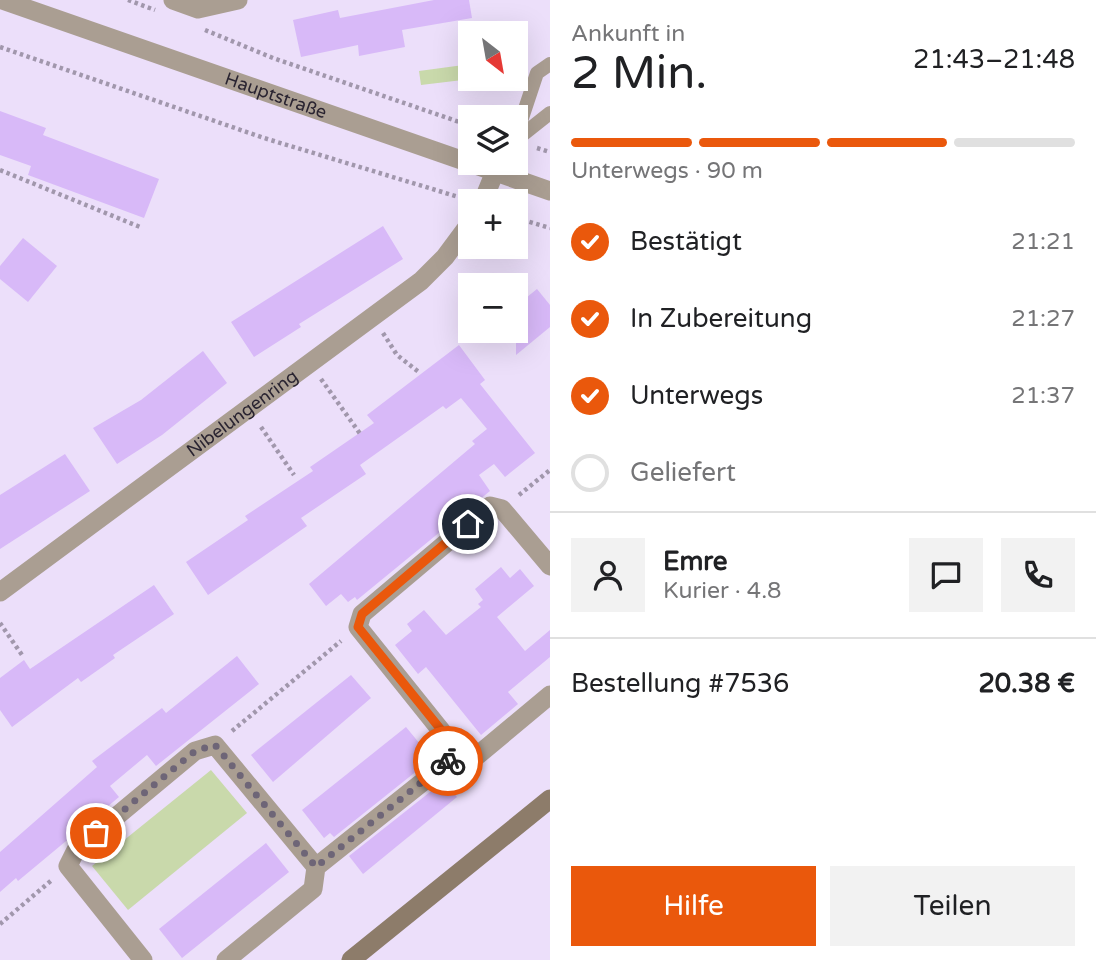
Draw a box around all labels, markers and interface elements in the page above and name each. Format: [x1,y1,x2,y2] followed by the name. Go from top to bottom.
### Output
[571,20,685,48] text: Ankunft in
[458,21,528,91] north arrow
[458,21,528,343] map controls
[913,44,1075,75] text: 21:43–21:48
[571,46,707,101] text: 2 Min.
[222,68,330,123] street label: Hauptstraße
[458,105,528,175] button: layers
[571,157,763,185] text: Unterwegs · 90 m
[458,189,528,259] button: +
[571,223,609,261] icon: check
[630,226,742,257] text: Bestätigt
[1011,228,1075,256] text: 21:21
[458,273,528,343] button: −
[571,300,609,338] icon: check
[630,303,812,334] text: In Zubereitung
[1011,305,1075,333] text: 21:27
[182,365,302,462] street label: Nibelungenring
[571,377,609,415] icon: check
[630,380,763,411] text: Unterwegs
[1011,382,1075,410] text: 21:37
[630,457,736,488] text: Geliefert
[438,494,498,554] pin
[449,505,487,543] icon: home
[571,538,645,612] button: person
[909,538,983,612] button: chat
[1001,538,1075,612] button: phone
[663,546,728,577] text: Emre
[663,577,781,605] text: Kurier · 4.8
[571,668,789,699] text: Bestellung #7536
[978,668,1075,699] text: 20.38 €
[413,726,483,796] courier
[429,742,467,780] icon: bike
[66,803,126,863] pin
[77,814,115,852] icon: bag
[571,866,816,946] button: Hilfe
[830,866,1075,946] button: Teilen

